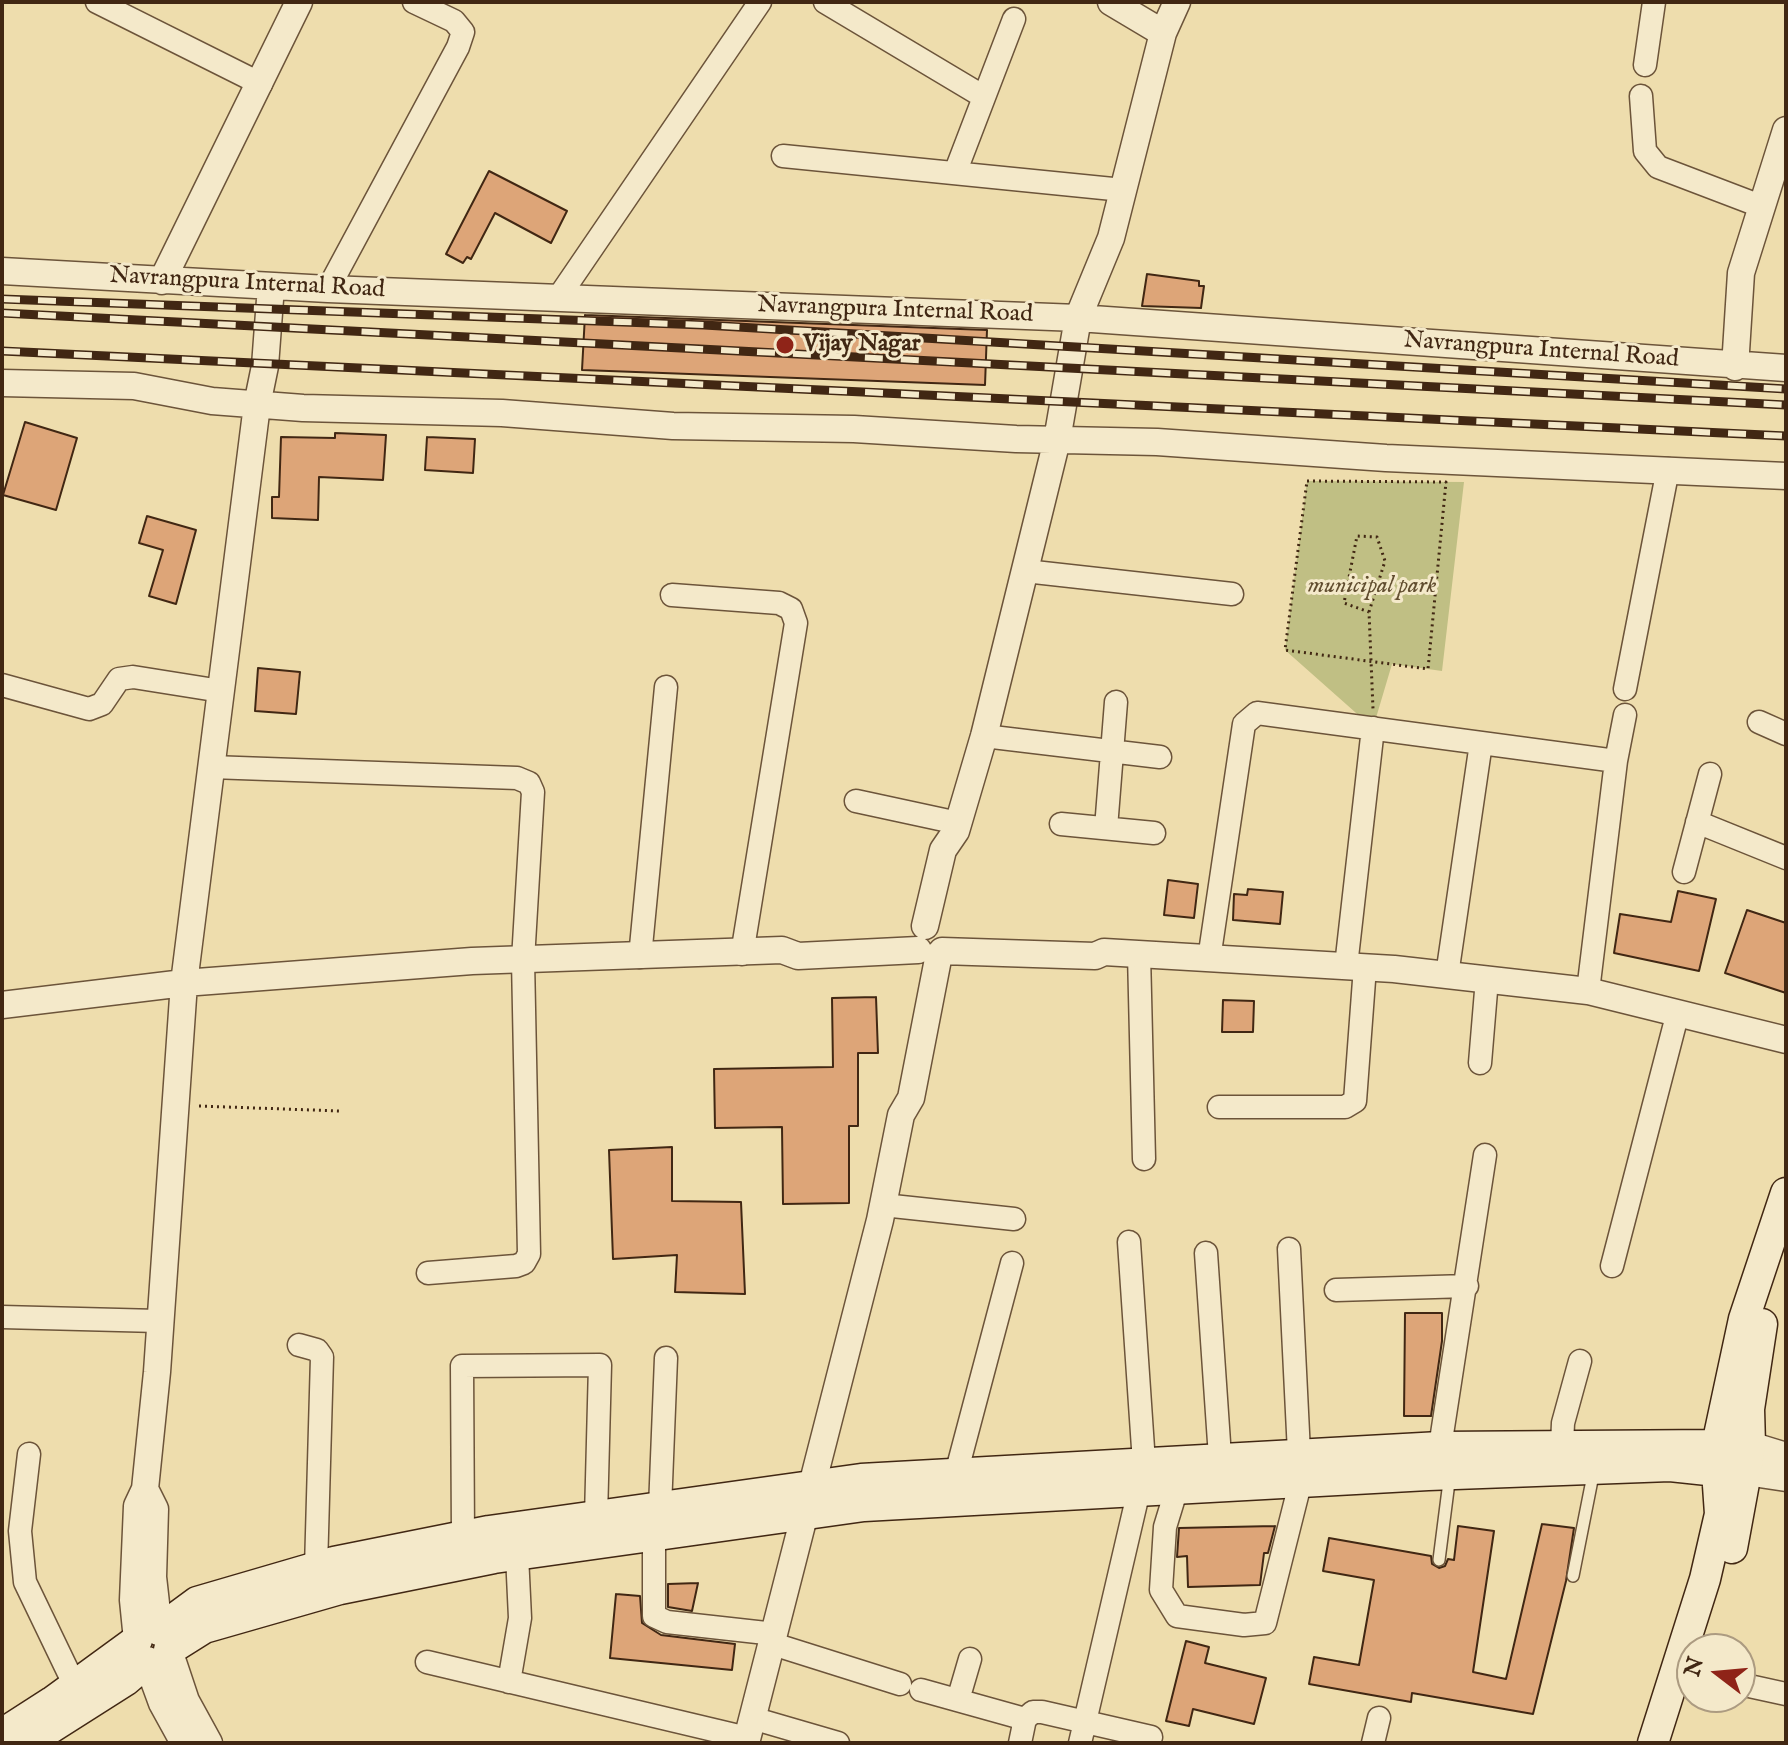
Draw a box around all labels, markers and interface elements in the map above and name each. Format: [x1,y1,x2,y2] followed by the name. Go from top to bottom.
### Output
[108,262,386,306] street label: Navrangpura Internal Road
[757,292,1033,330] street label: Navrangpura Internal Road
[1402,327,1680,375] street label: Navrangpura Internal Road
[803,331,921,359] place label: Vijay Nagar
[774,334,796,356] marker: Vijay Nagar
[1308,573,1436,601] park label: municipal park
[1676,1633,1756,1713] north arrow
[1679,1654,1711,1680] text: N

